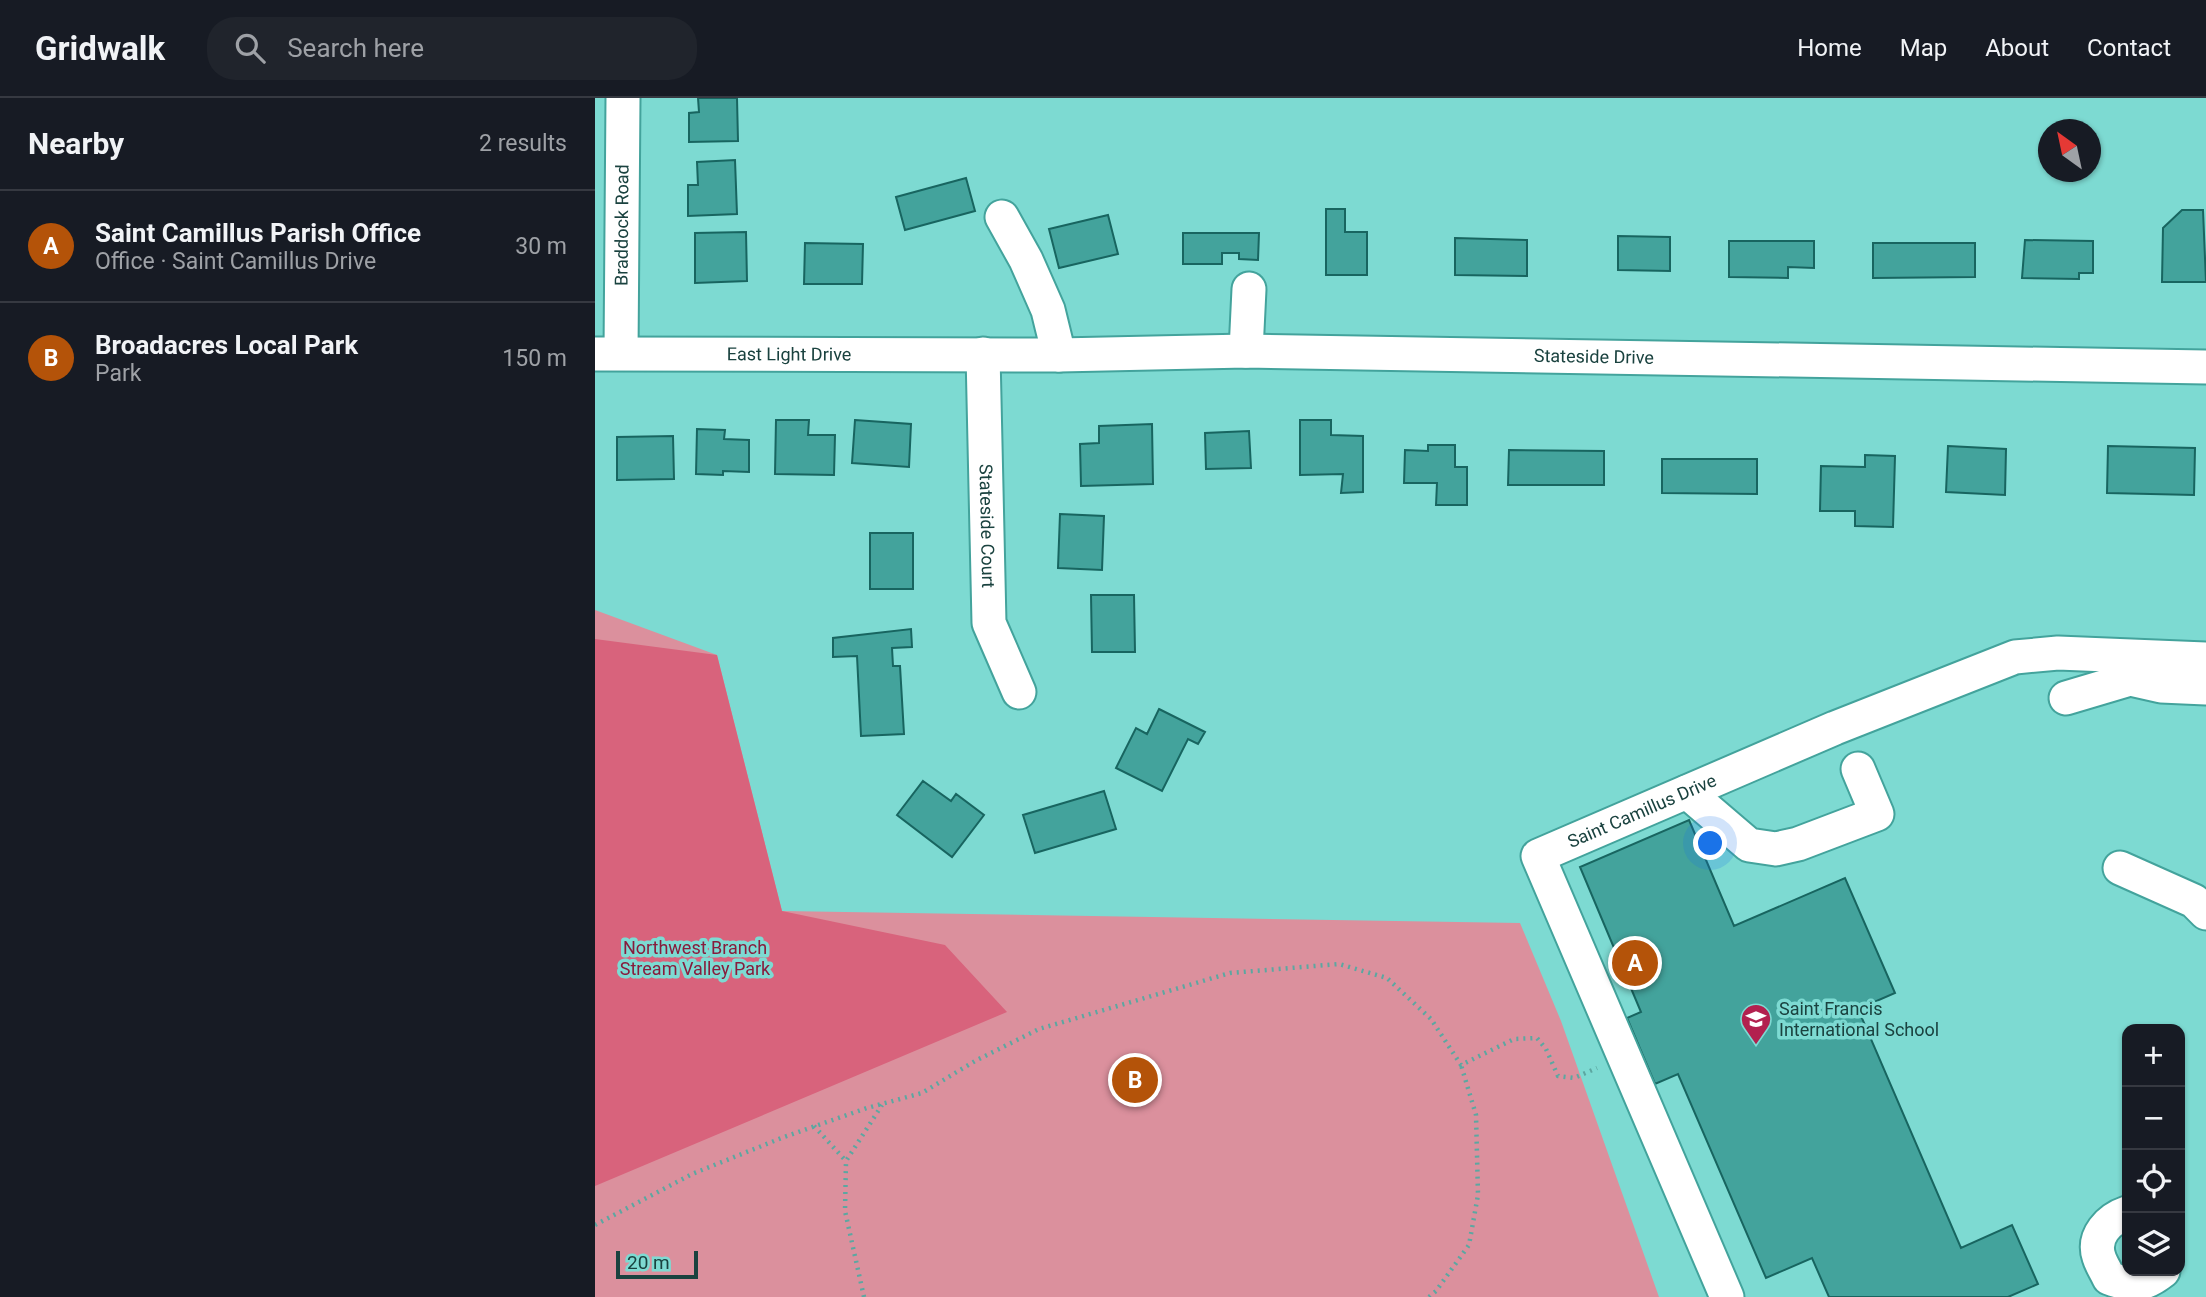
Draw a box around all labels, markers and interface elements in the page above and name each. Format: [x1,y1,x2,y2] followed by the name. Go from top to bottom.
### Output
[207,17,697,80] search box
[35,29,165,68] text: Gridwalk
[231,29,269,67] icon: search
[287,33,424,63] text: Search here
[1797,34,1862,62] text: Home
[1900,34,1947,62] text: Map
[1985,34,2049,62] text: About
[2087,34,2171,62] text: Contact
[2038,119,2101,182] north arrow
[28,126,124,161] text: Nearby
[479,130,567,157] text: 2 results
[611,164,632,286] street label: Braddock Road
[95,218,421,248] text: Saint Camillus Parish Office
[43,233,59,260] text: A
[515,233,567,260] text: 30 m
[95,248,376,275] text: Office · Saint Camillus Drive
[95,330,358,360] text: Broadacres Local Park
[727,343,851,365] street label: East Light Drive
[44,345,58,372] text: B
[502,345,567,372] text: 150 m
[1534,345,1654,368] street label: Stateside Drive
[95,360,141,387] text: Park
[975,464,999,588] street label: Stateside Court
[1564,769,1719,852] street label: Saint Camillus Drive
[1693,826,1727,860] your location
[620,937,771,979] park label: Northwest Branch Stream Valley Park
[1612,937,1658,989] pin: A
[1779,998,1939,1040] place label: Saint Francis International School
[1739,1002,1773,1046] school or university icon: Saint Francis International School
[2122,1024,2185,1276] map controls
[2122,1024,2185,1087] button: +
[1112,1054,1158,1106] pin: B
[2122,1087,2185,1150] button: −
[2122,1150,2185,1213] button: locate
[2122,1213,2185,1276] button: layers
[616,1248,698,1280] scale bar
[627,1251,670,1274] text: 20 m

